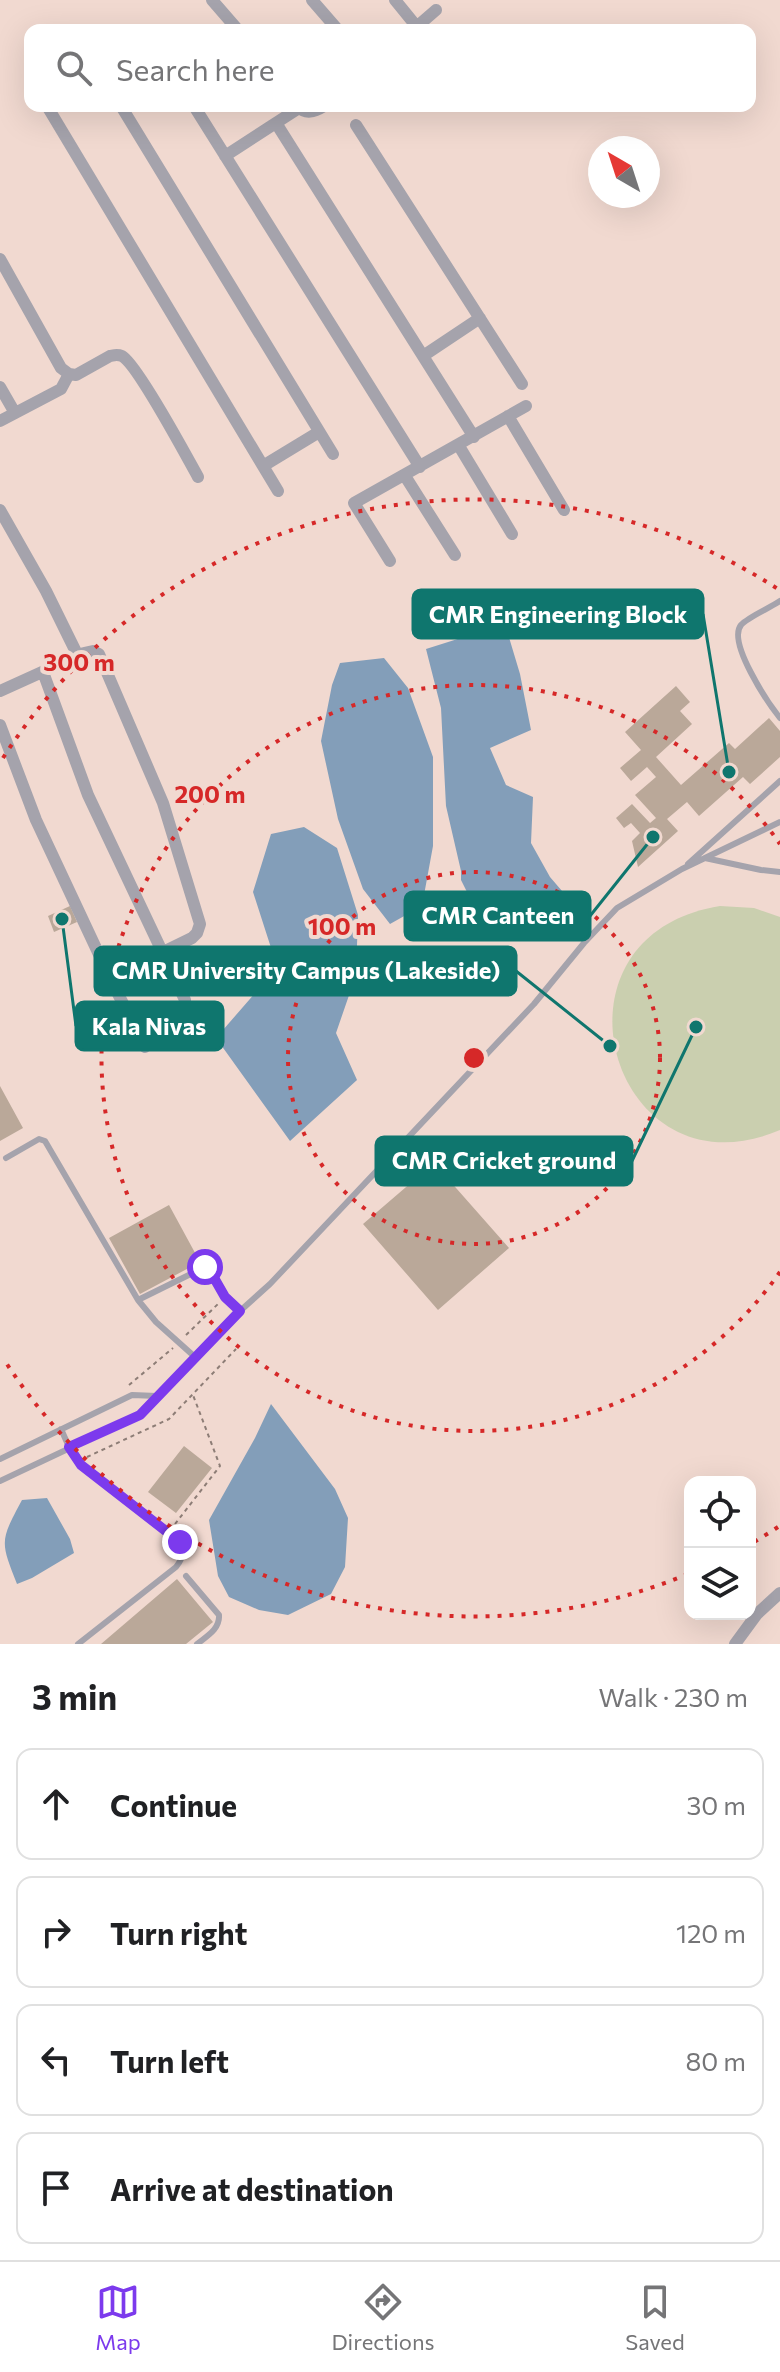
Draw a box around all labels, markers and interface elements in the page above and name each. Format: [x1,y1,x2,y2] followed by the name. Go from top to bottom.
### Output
[24,24,756,112] search box
[52,46,96,90] icon: search
[116,50,275,87] text: Search here
[588,136,660,208] north arrow
[413,590,703,638] callout: CMR Engineering Block
[429,599,687,628] text: CMR Engineering Block
[43,647,115,676] text: 300 m
[175,779,245,808] text: 200 m
[405,892,590,940] callout: CMR Canteen
[422,900,574,929] text: CMR Canteen
[308,911,376,940] text: 100 m
[95,947,516,995] callout: CMR University Campus (Lakeside)
[112,955,500,984] text: CMR University Campus (Lakeside)
[76,1002,223,1050] callout: Kala Nivas
[92,1011,206,1040] text: Kala Nivas
[460,1044,488,1072] centre of rings
[376,1137,632,1185] callout: CMR Cricket ground
[392,1145,616,1174] text: CMR Cricket ground
[187,1249,223,1285] route start
[684,1476,756,1620] map controls
[684,1476,756,1548] button: locate
[162,1524,198,1560] route end
[684,1548,756,1620] button: layers
[32,1675,117,1717] text: 3 min
[599,1681,748,1712] text: Walk · 230 m
[34,1782,78,1826] icon: ahead
[110,1786,237,1823] text: Continue
[687,1789,746,1820] text: 30 m
[34,1910,78,1954] icon: right
[110,1914,247,1951] text: Turn right
[676,1917,746,1948] text: 120 m
[34,2038,78,2082] icon: left
[110,2042,229,2079] text: Turn left
[686,2045,746,2076] text: 80 m
[34,2166,78,2210] icon: arrive
[110,2170,394,2207] text: Arrive at destination
[95,2280,141,2355] tab: Map
[331,2280,435,2355] tab: Directions
[625,2280,685,2355] tab: Saved

